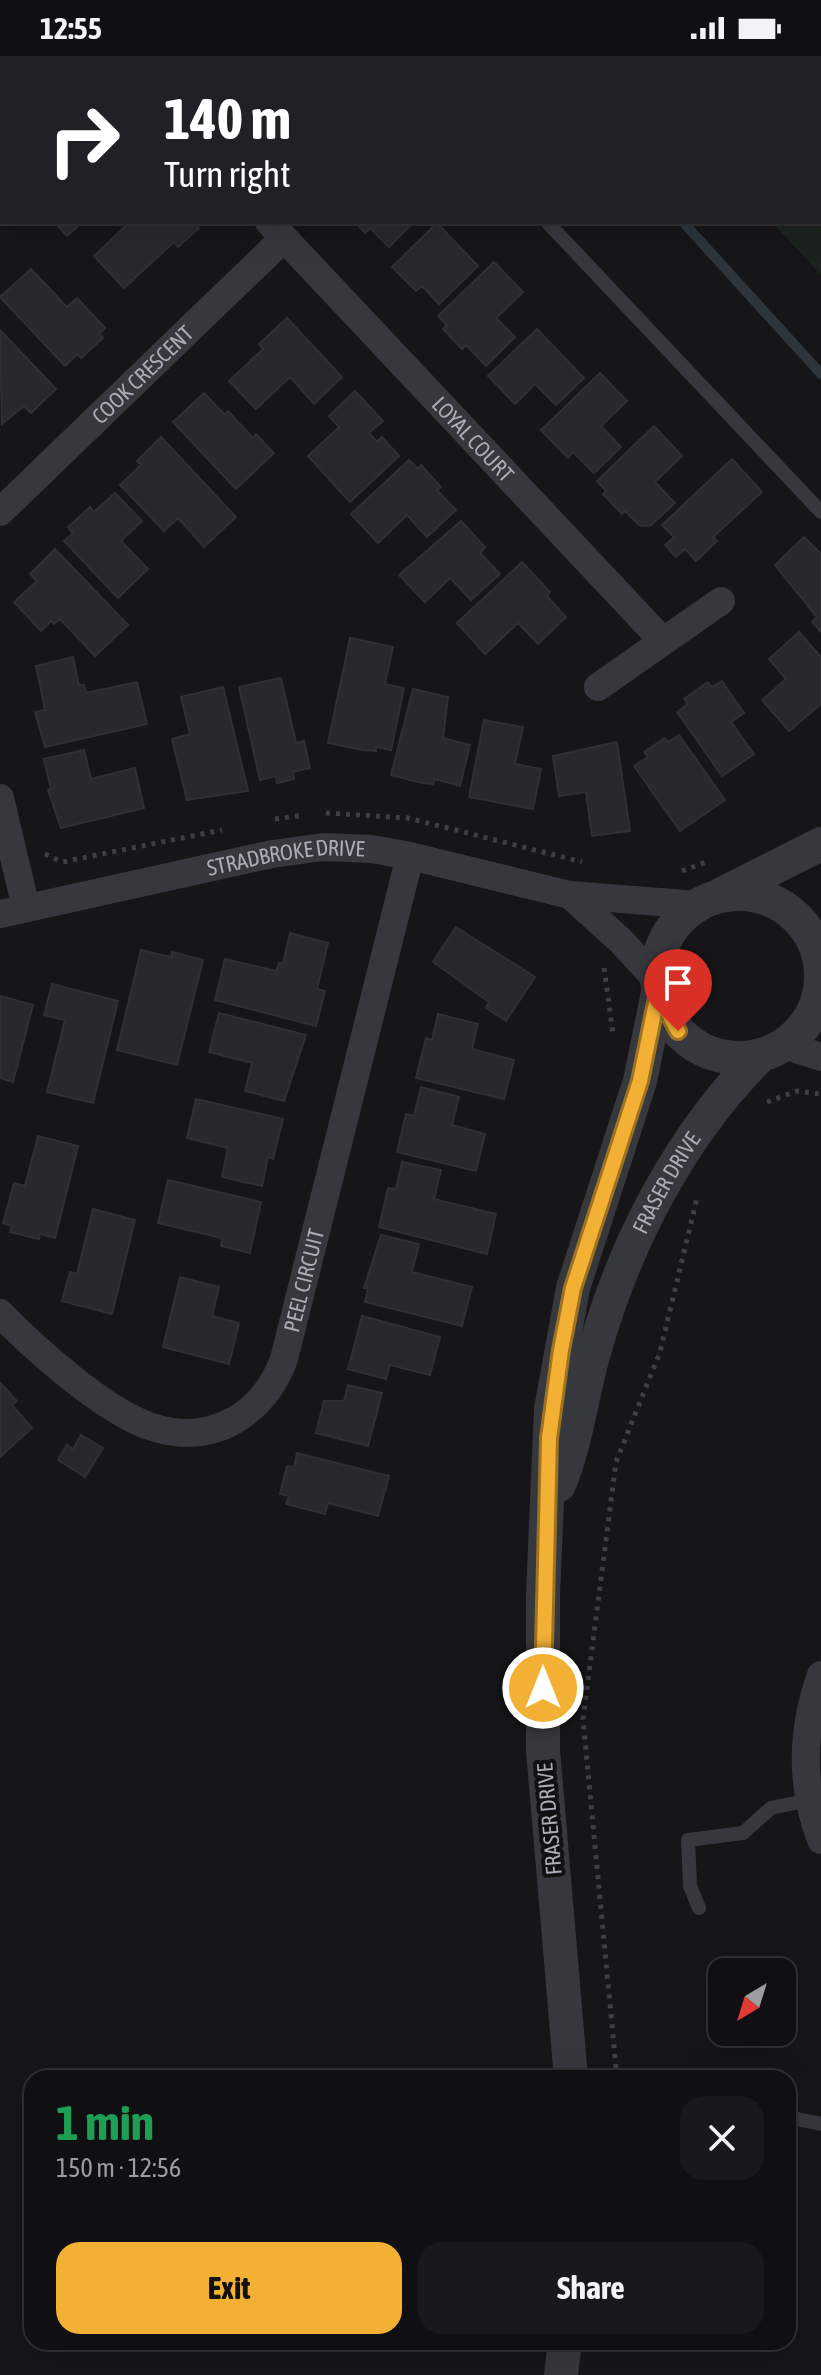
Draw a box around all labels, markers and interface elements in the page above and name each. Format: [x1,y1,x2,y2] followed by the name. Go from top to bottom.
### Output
[40,11,102,45] text: 12:55
[164,87,291,151] text: 140 m
[32,88,136,192] icon: right
[164,153,291,195] text: Turn right
[87,320,199,429] street label: COOK CRESCENT
[427,391,520,487] street label: LOYAL COURT
[205,833,366,881] street label: STRADBROKE DRIVE
[644,949,712,1031] pin
[656,961,700,1005] icon: arrive
[627,1127,706,1238] street label: FRASER DRIVE
[278,1226,329,1335] street label: PEEL CIRCUIT
[501,1646,585,1730] position arrow
[531,1761,567,1876] street label: FRASER DRIVE
[708,1958,796,2046] north arrow
[708,1958,796,2046] map controls
[56,2095,154,2150] text: 1 min
[680,2096,764,2180] button: close
[56,2153,181,2183] text: 150 m · 12:56
[56,2242,402,2334] button: Exit
[418,2242,764,2334] button: Share

